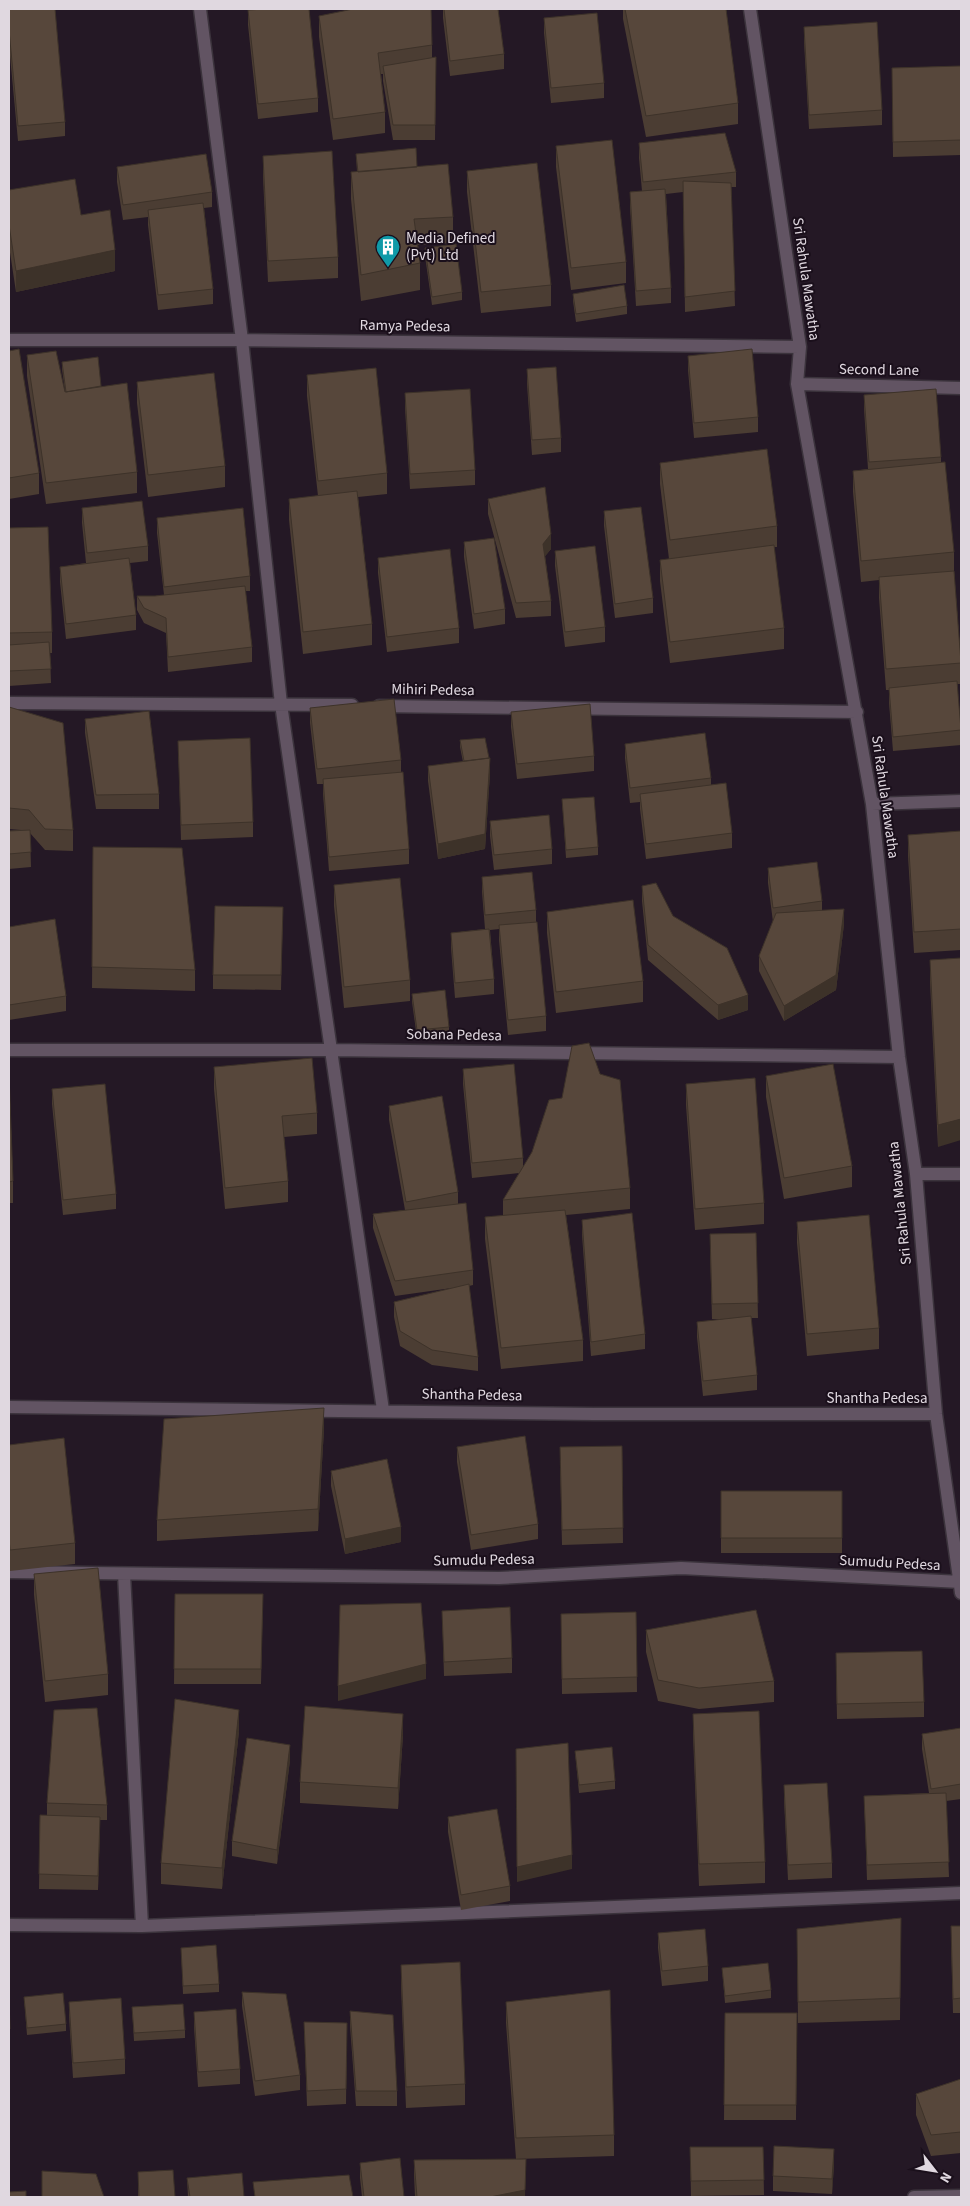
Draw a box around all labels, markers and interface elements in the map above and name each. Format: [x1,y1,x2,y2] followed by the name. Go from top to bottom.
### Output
[787,216,825,342] street label: Sri Rahula Mawatha
[406,228,496,266] place label: Media Defined (Pvt) Ltd
[375,234,401,268] building icon: Media Defined (Pvt) Ltd
[359,315,451,337] street label: Ramya Pedesa
[839,359,919,381] street label: Second Lane
[391,679,475,701] street label: Mihiri Pedesa
[866,734,904,860] street label: Sri Rahula Mawatha
[406,1024,502,1046] street label: Sobana Pedesa
[883,1140,917,1266] street label: Sri Rahula Mawatha
[421,1384,523,1406] street label: Shantha Pedesa
[827,1388,927,1409] street label: Shantha Pedesa
[433,1549,535,1571] street label: Sumudu Pedesa
[839,1550,941,1576] street label: Sumudu Pedesa
[910,2146,960,2196] north arrow
[934,2168,956,2186] text: N

